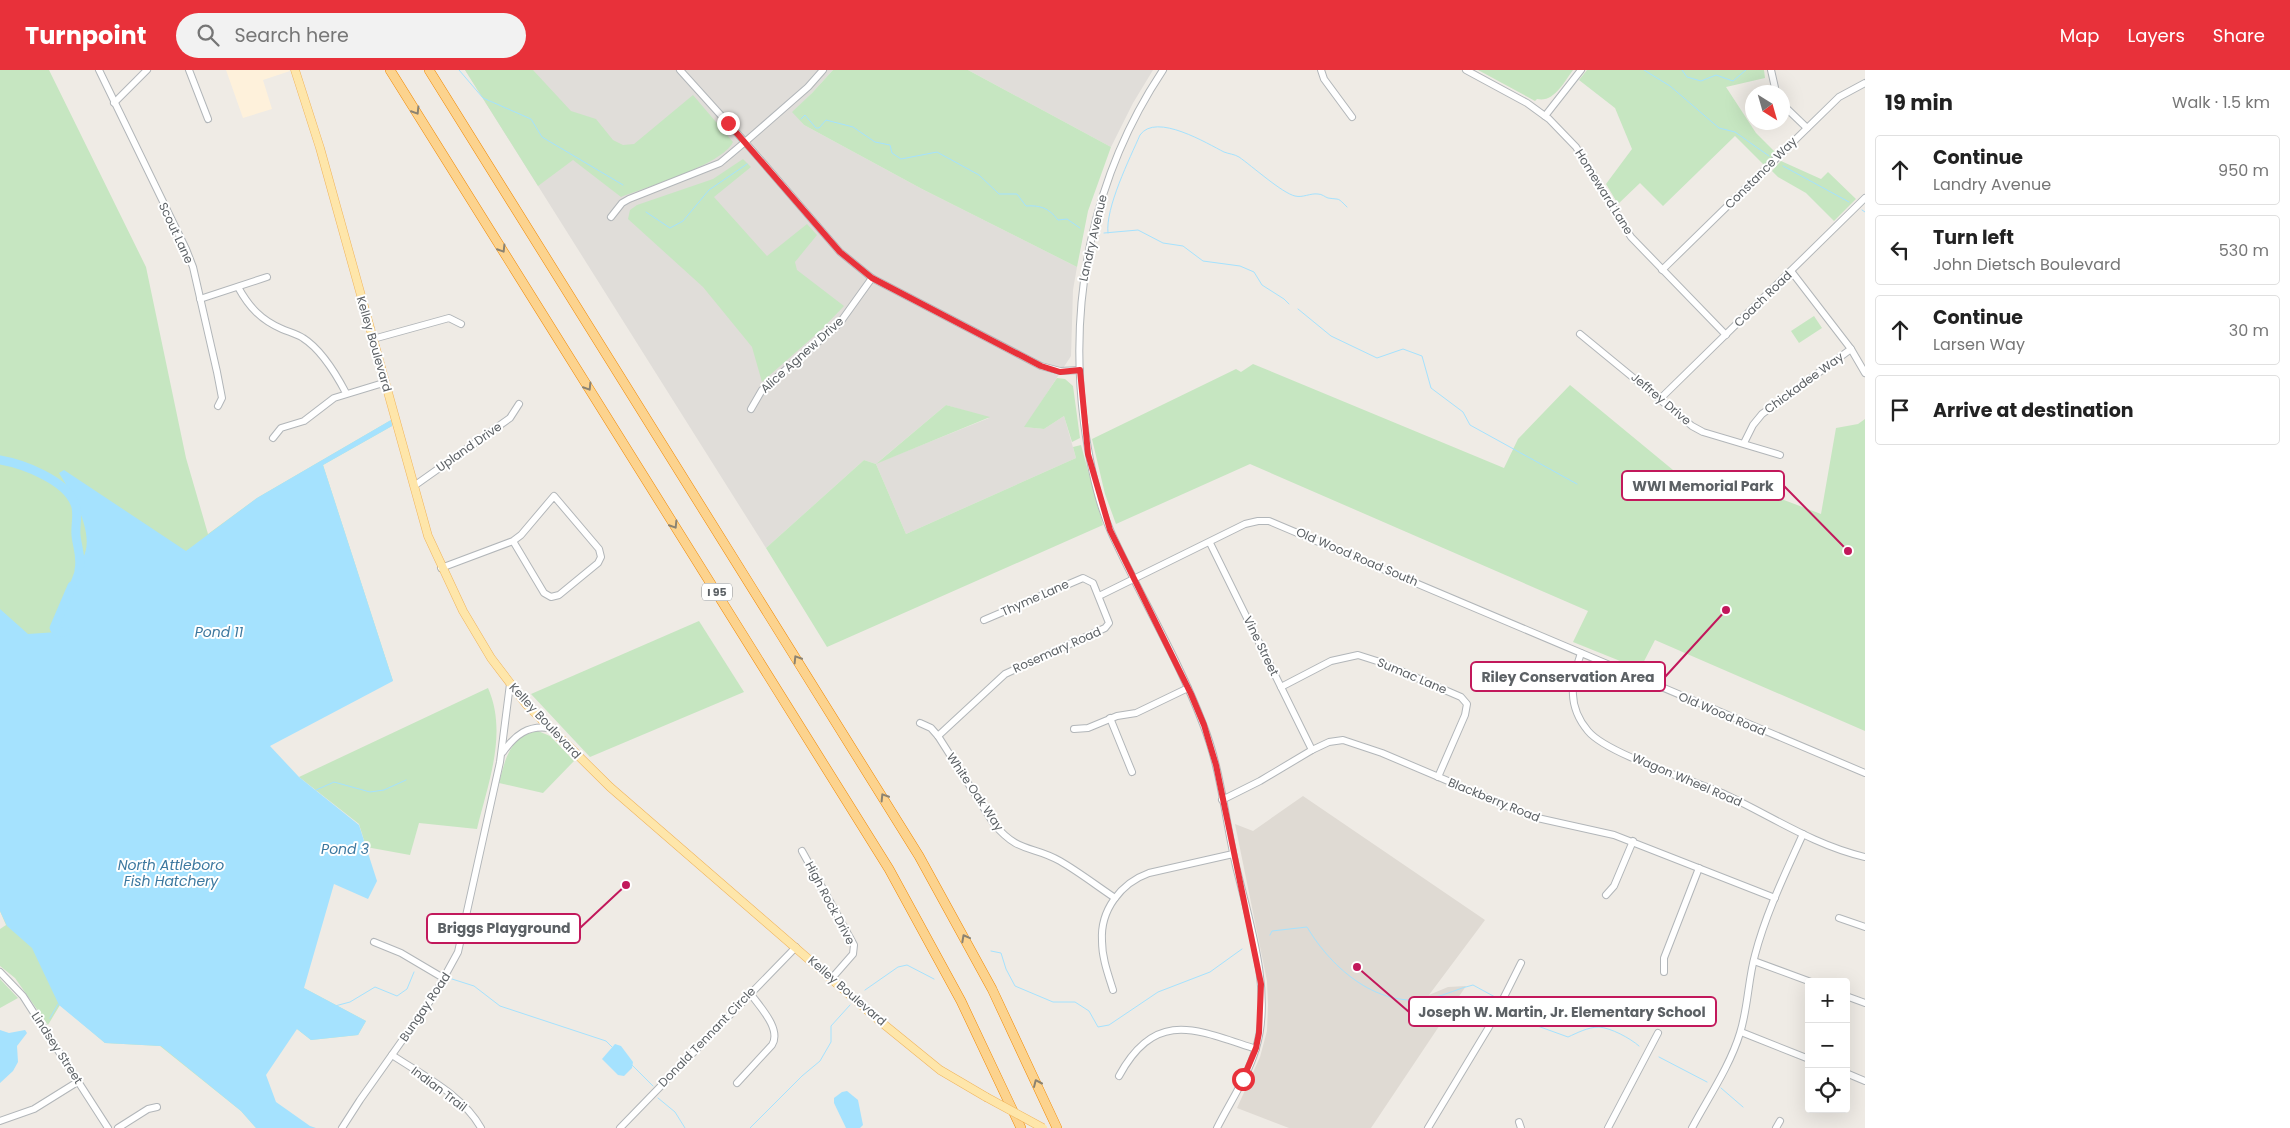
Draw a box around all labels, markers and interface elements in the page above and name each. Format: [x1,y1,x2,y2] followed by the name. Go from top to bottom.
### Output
[176,13,526,58] search box
[25,19,146,52] text: Turnpoint
[194,21,222,49] icon: search
[234,22,349,49] text: Search here
[2060,23,2100,48] text: Map
[2128,23,2185,48] text: Layers
[2213,23,2265,48] text: Share
[1745,85,1790,130] north arrow
[1885,88,1953,117] text: 19 min
[2172,91,2270,114] text: Walk · 1.5 km
[409,106,419,115] one-way arrow
[717,112,740,135] route end
[1721,133,1801,212] street label: Constance Way
[1933,144,2023,171] text: Continue
[1571,146,1638,238] street label: Homeward Lane
[1886,156,1914,184] icon: ahead
[2218,159,2269,182] text: 950 m
[1933,173,2051,196] text: Landry Avenue
[1074,193,1111,283] street label: Landry Avenue
[155,199,198,266] street label: Scout Lane
[1933,224,2014,251] text: Turn left
[1886,236,1914,264] icon: left
[2219,239,2269,262] text: 530 m
[495,244,505,253] one-way arrow
[1933,253,2121,276] text: John Dietsch Boulevard
[1730,267,1795,331] street label: Coach Road
[353,294,396,394] street label: Kelley Boulevard
[1933,304,2023,331] text: Continue
[756,313,847,397] street label: Alice Agnew Drive
[1886,316,1914,344] icon: ahead
[2229,319,2269,342] text: 30 m
[1933,333,2025,356] text: Larsen Way
[1761,348,1847,417] street label: Chickadee Way
[1628,368,1695,429] street label: Jeffrey Drive
[582,381,591,390] one-way arrow
[1886,396,1914,424] icon: arrive
[1933,397,2134,424] text: Arrive at destination
[433,418,505,475] street label: Upland Drive
[1622,471,1784,500] callout: WWI Memorial Park
[1632,476,1774,496] text: WWI Memorial Park
[668,519,678,528] one-way arrow
[1294,523,1421,590] street label: Old Wood Road South
[998,575,1071,620] street label: Thyme Lane
[702,584,732,600] road number: I 95
[1240,613,1283,679] street label: Vine Street
[195,622,244,642] water label: Pond 11
[1010,622,1104,677] street label: Rosemary Road
[1375,653,1450,698] street label: Sumac Lane
[794,656,804,665] one-way arrow
[1471,662,1665,691] callout: Riley Conservation Area
[1481,667,1655,687] text: Riley Conservation Area
[506,679,585,762] street label: Kelley Boulevard
[1676,687,1768,740] street label: Old Wood Road
[943,749,1008,834] street label: White Oak Way
[1629,749,1745,810] street label: Wagon Wheel Road
[1446,773,1543,826] street label: Blackberry Road
[880,793,890,802] one-way arrow
[321,839,369,859] water label: Pond 3
[118,855,224,891] water label: North Attleboro Fish Hatchery
[801,858,860,947] street label: High Rock Drive
[427,914,580,943] callout: Briggs Playground
[437,918,571,938] text: Briggs Playground
[962,934,972,943] one-way arrow
[805,952,890,1029] street label: Kelley Boulevard
[395,969,454,1045] street label: Bungay Road
[1805,978,1850,1113] map controls
[1805,978,1850,1023] button: +
[654,983,759,1090] street label: Donald Tennant Circle
[1409,997,1716,1026] callout: Joseph W. Martin, Jr. Elementary School
[1418,1002,1706,1022] text: Joseph W. Martin, Jr. Elementary School
[28,1008,87,1087] street label: Lindsey Street
[1805,1023,1850,1068] button: −
[408,1062,471,1115] street label: Indian Trail
[1232,1068,1255,1091] route start
[1805,1068,1850,1113] button: locate
[1033,1079,1044,1088] one-way arrow

